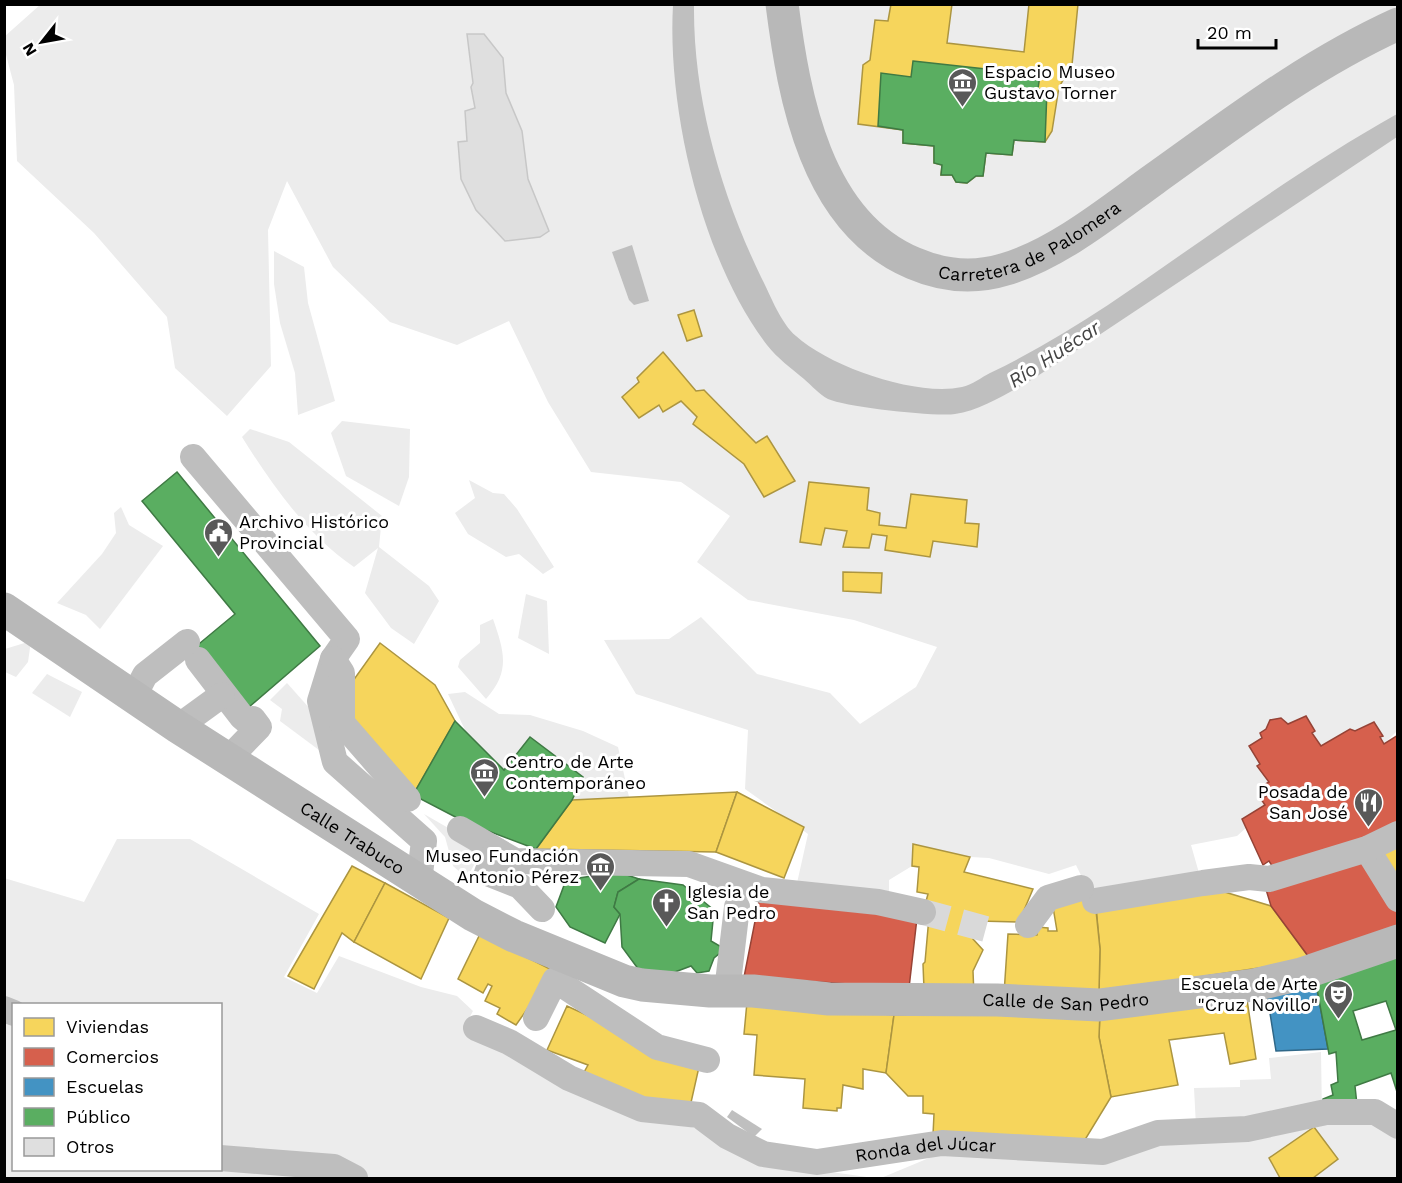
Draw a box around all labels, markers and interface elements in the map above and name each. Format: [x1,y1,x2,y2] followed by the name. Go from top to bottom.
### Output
[12,12,72,72] north arrow
[1198,12,1276,50] scale bar
[1207,22,1252,43] text: 20 m
[18,39,41,59] text: N
[984,61,1117,103] place label: Espacio Museo Gustavo Torner
[947,66,979,108] museum icon: Espacio Museo Gustavo Torner
[936,196,1124,285] street label: Carretera de Palomera
[1004,315,1105,393] water label: Río Huécar
[239,511,389,553] place label: Archivo Histórico Provincial
[202,516,234,558] public building icon: Archivo Histórico Provincial
[505,751,646,793] place label: Centro de Arte Contemporáneo
[468,756,500,798] museum icon: Centro de Arte Contemporáneo
[1258,781,1348,823] place label: Posada de San José
[1353,786,1385,828] restaurant icon: Posada de San José
[296,797,409,879] street label: Calle Trabuco
[425,845,579,887] place label: Museo Fundación Antonio Pérez
[584,850,616,892] museum icon: Museo Fundación Antonio Pérez
[687,881,776,923] place label: Iglesia de San Pedro
[650,886,682,928] church icon: Iglesia de San Pedro
[1180,973,1318,1015] place label: Escuela de Arte "Cruz Novillo"
[1323,978,1355,1020] theatre icon: Escuela de Arte "Cruz Novillo"
[982,988,1150,1015] street label: Calle de San Pedro
[12,1003,222,1171] legend
[66,1016,149,1037] text: Viviendas
[66,1046,159,1067] text: Comercios
[66,1076,144,1097] text: Escuelas
[66,1106,131,1127] text: Público
[854,1132,997,1166] street label: Ronda del Júcar
[66,1136,114,1157] text: Otros

